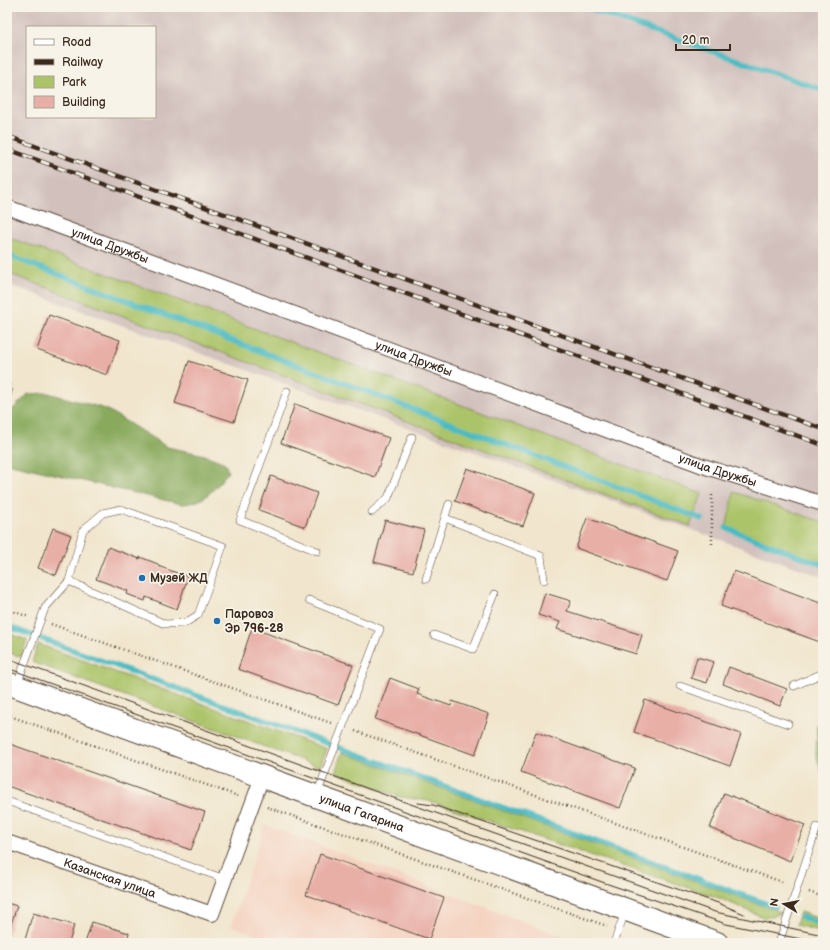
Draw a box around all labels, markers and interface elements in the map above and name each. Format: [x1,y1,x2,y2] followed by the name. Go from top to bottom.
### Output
[26,26,156,118] legend
[676,26,730,52] scale bar
[682,33,709,48] text: 20 m
[62,35,91,50] text: Road
[62,55,104,70] text: Railway
[62,75,86,90] text: Park
[62,95,106,110] text: Building
[70,224,151,267] street label: улица Дружбы
[373,337,454,379] street label: улица Дружбы
[677,450,758,490] street label: улица Дружбы
[150,571,208,586] place label: Музей ЖД
[137,573,147,583] marker: Музей ЖД
[225,607,284,636] place label: Паровоз Эр 796-28
[212,616,222,626] marker: Паровоз Эр 796-28
[318,791,406,835] street label: улица Гагарина
[62,855,158,901] street label: Казанская улица
[764,884,804,924] north arrow
[768,897,782,908] text: N

